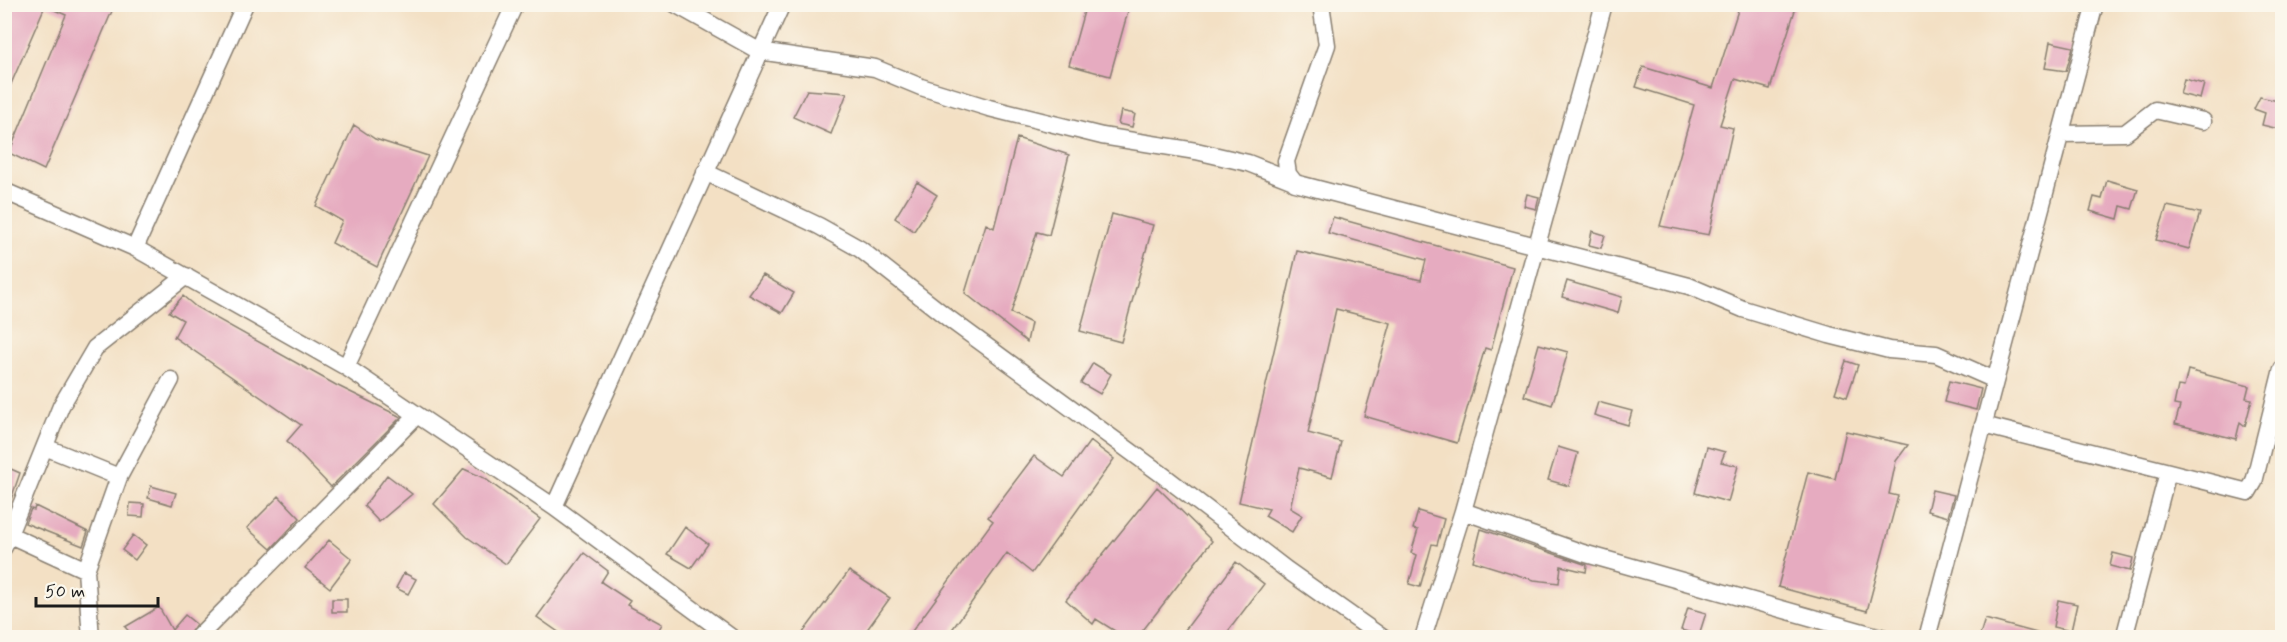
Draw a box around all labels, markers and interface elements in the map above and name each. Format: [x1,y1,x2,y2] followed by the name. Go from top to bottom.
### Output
[36,570,158,608] scale bar
[45,580,85,604] text: 50 m

